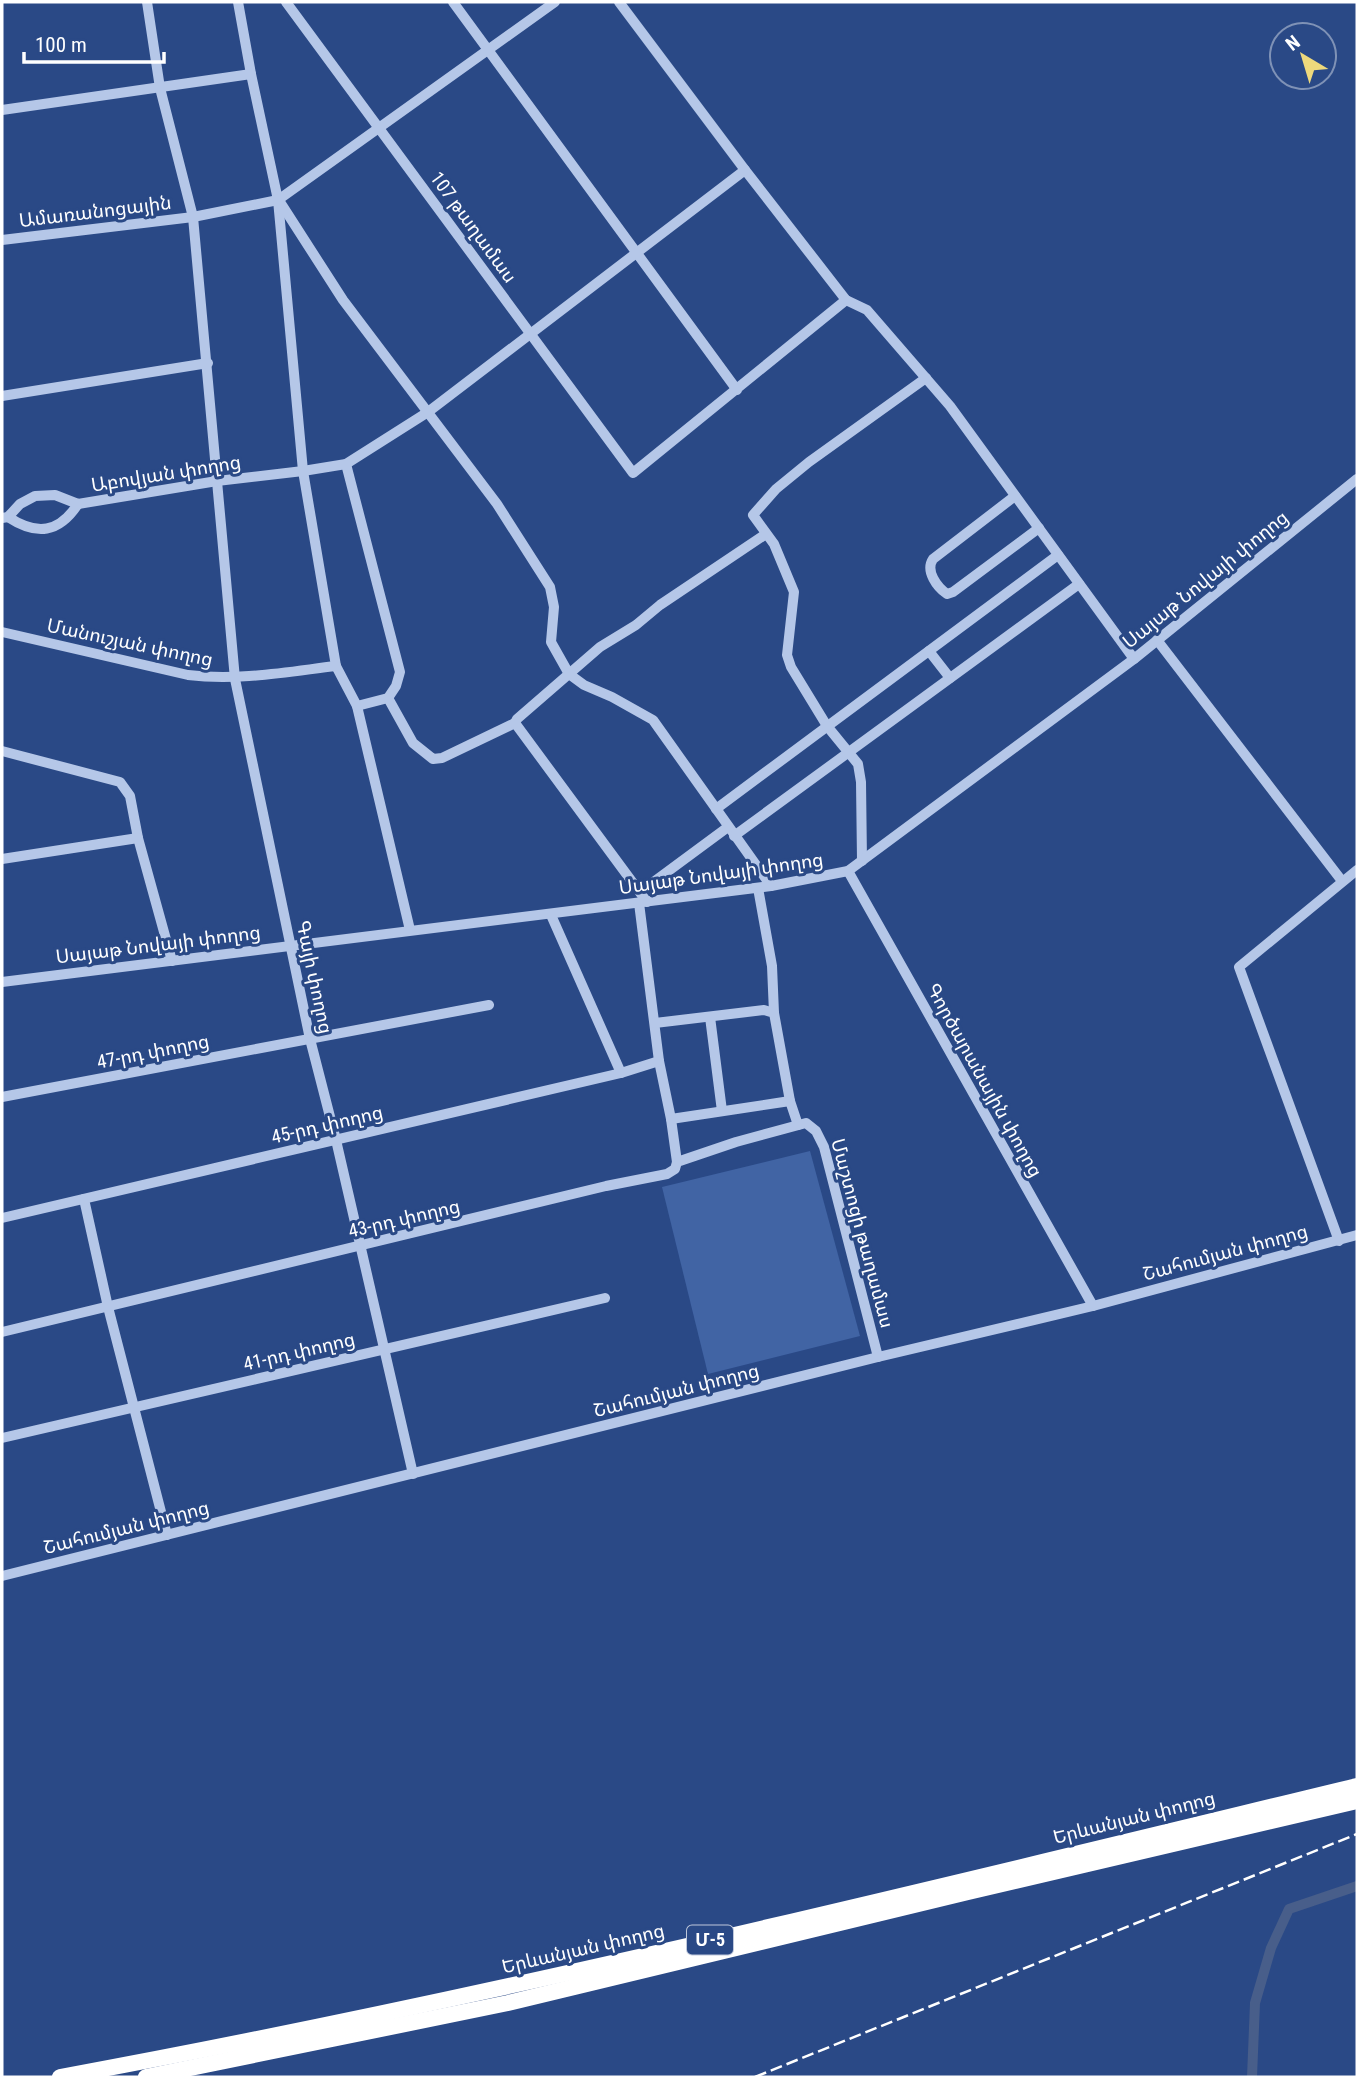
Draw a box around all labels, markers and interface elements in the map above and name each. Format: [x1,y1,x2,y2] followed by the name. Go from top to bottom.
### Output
[24,21,164,65] scale bar
[1268,21,1338,91] north arrow
[1281,30,1305,56] text: N
[35,33,87,57] text: 100 m
[426,167,522,287] street label: 107 թաղամաս
[18,191,173,232] street label: Ամառանոցային
[90,450,243,497] street label: Աբովյան փողոց
[1118,506,1293,653] street label: Սայաթ Նովայի փողոց
[45,614,215,671] street label: Մանուշյան փողոց
[617,848,825,899] street label: Սայաթ Նովայի փողոց
[291,918,338,1036] street label: Գայի փողոց
[54,921,262,968] street label: Սայաթ Նովայի փողոց
[922,979,1048,1181] street label: Գործարանային փողոց
[95,1029,211,1074] street label: 47-րդ փողոց
[269,1100,385,1149] street label: 45-րդ փողոց
[826,1136,899,1331] street label: Մաշտոցի թաղամաս
[346,1194,462,1243] street label: 43-րդ փողոց
[1140,1219,1310,1286] street label: Շահումյան փողոց
[241,1327,357,1376] street label: 41-րդ փողոց
[591,1359,761,1422] street label: Շահումյան փողոց
[41,1496,211,1559] street label: Շահումյան փողոց
[1051,1786,1218,1849] street label: Երևանյան փողոց
[499,1919,667,1978] street label: Երևանյան փողոց
[687,1926,733,1954] road number: Մ-5

